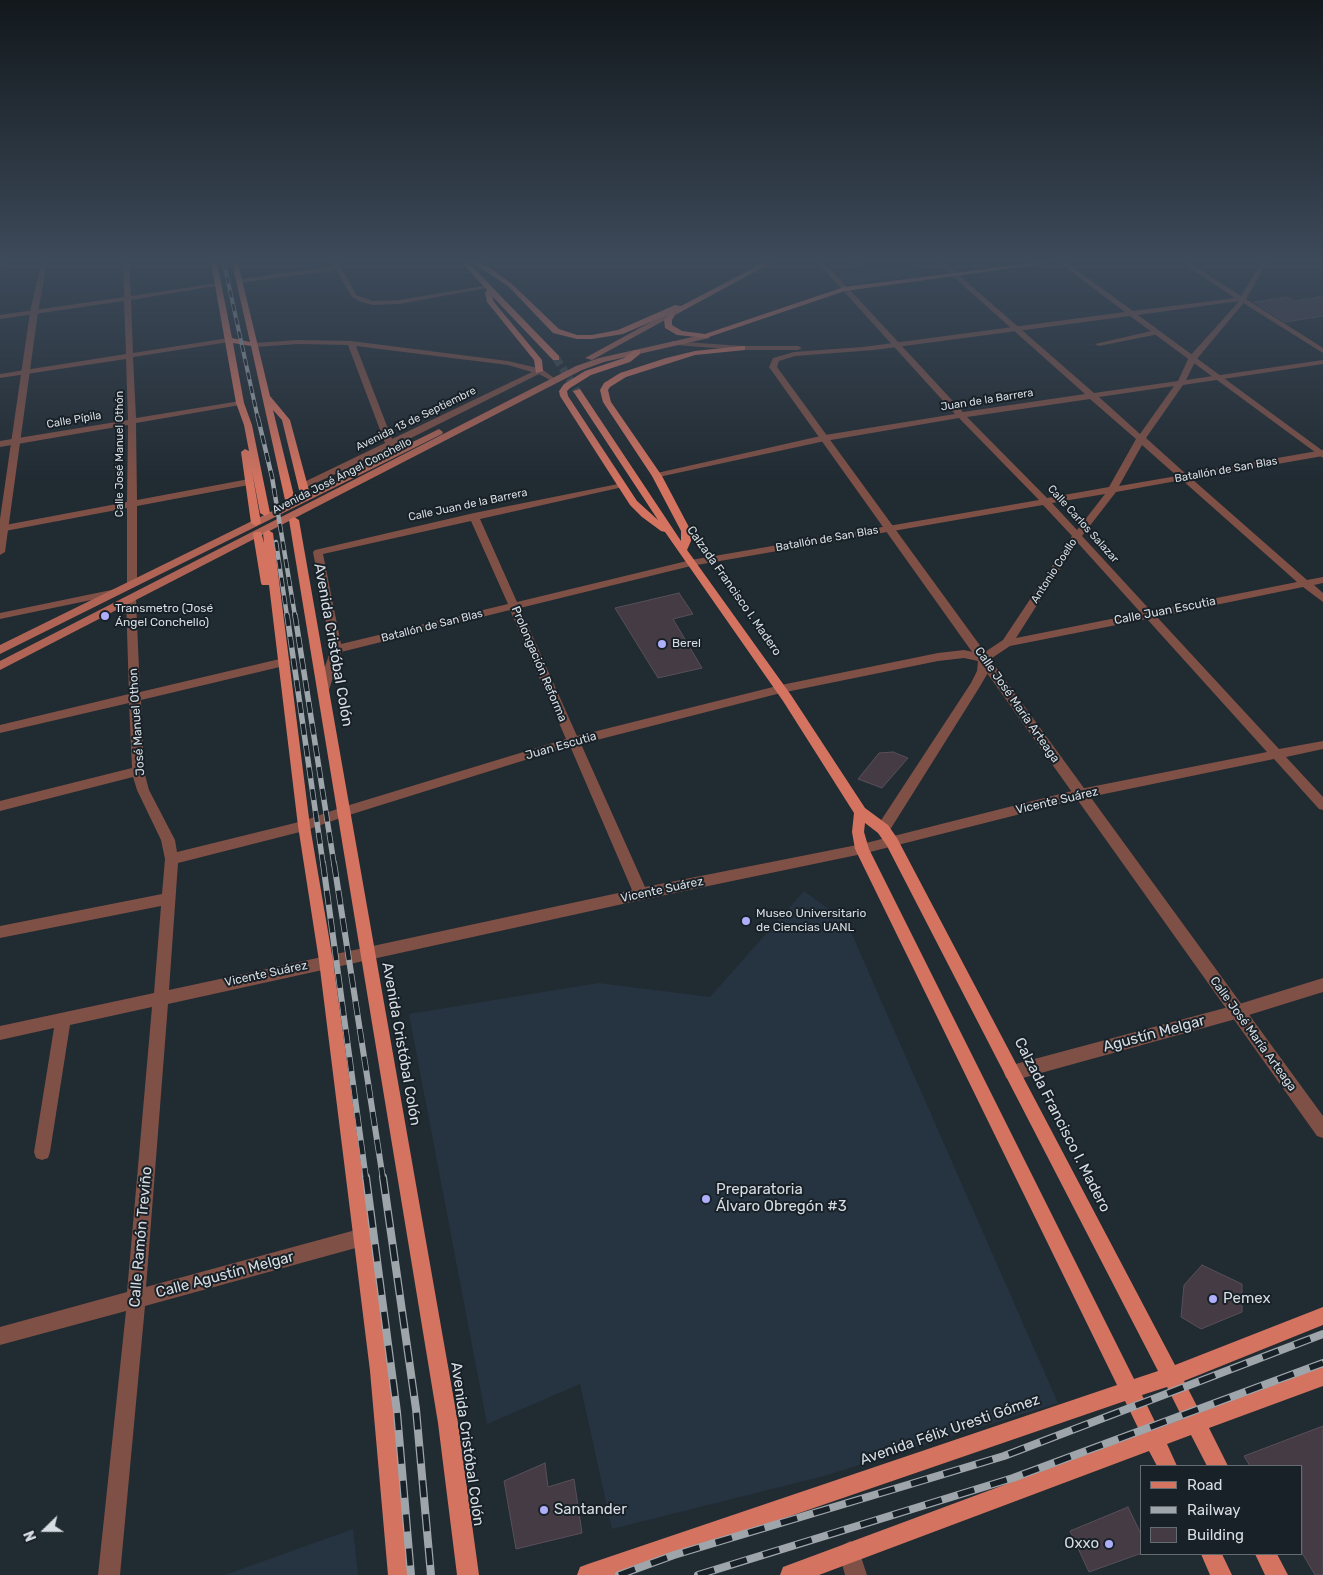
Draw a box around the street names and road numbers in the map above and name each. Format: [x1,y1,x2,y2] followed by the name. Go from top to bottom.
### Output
[354,384,478,454] street label: Avenida 13 de Septiembre
[940,386,1034,414] street label: Juan de la Barrera
[113,391,127,517] street label: Calle José Manuel Othón
[46,409,102,431] street label: Calle Pípila
[270,435,414,517] street label: Avenida José Ángel Conchello
[1174,454,1278,486] street label: Batallón de San Blas
[1045,482,1121,566] street label: Calle Carlos Salazar
[407,486,529,524] street label: Calle Juan de la Barrera
[684,523,784,659] street label: Calzada Francisco I. Madero
[775,523,879,555] street label: Batallón de San Blas
[1028,536,1080,606] street label: Antonio Coello
[310,562,356,728] street label: Avenida Cristóbal Colón
[1113,594,1217,628] street label: Calle Juan Escutia
[508,604,570,724] street label: Prolongación Reforma
[380,607,484,645] street label: Batallón de San Blas
[972,644,1062,766] street label: Calle José María Arteaga
[126,668,148,776] street label: José Manuel Othon
[524,729,598,763] street label: Juan Escutia
[1014,785,1100,817] street label: Vicente Suárez
[619,874,705,906] street label: Vicente Suárez
[223,958,309,990] street label: Vicente Suárez
[378,961,424,1127] street label: Avenida Cristóbal Colón
[1207,974,1299,1094] street label: Calle José María Arteaga
[1101,1012,1207,1056] street label: Agustín Melgar
[1010,1035,1114,1215] street label: Calzada Francisco I. Madero
[126,1166,156,1308] street label: Calle Ramón Treviño
[154,1248,296,1302] street label: Calle Agustín Melgar
[447,1361,487,1527] street label: Avenida Cristóbal Colón
[858,1391,1042,1469] street label: Avenida Félix Uresti Gómez

